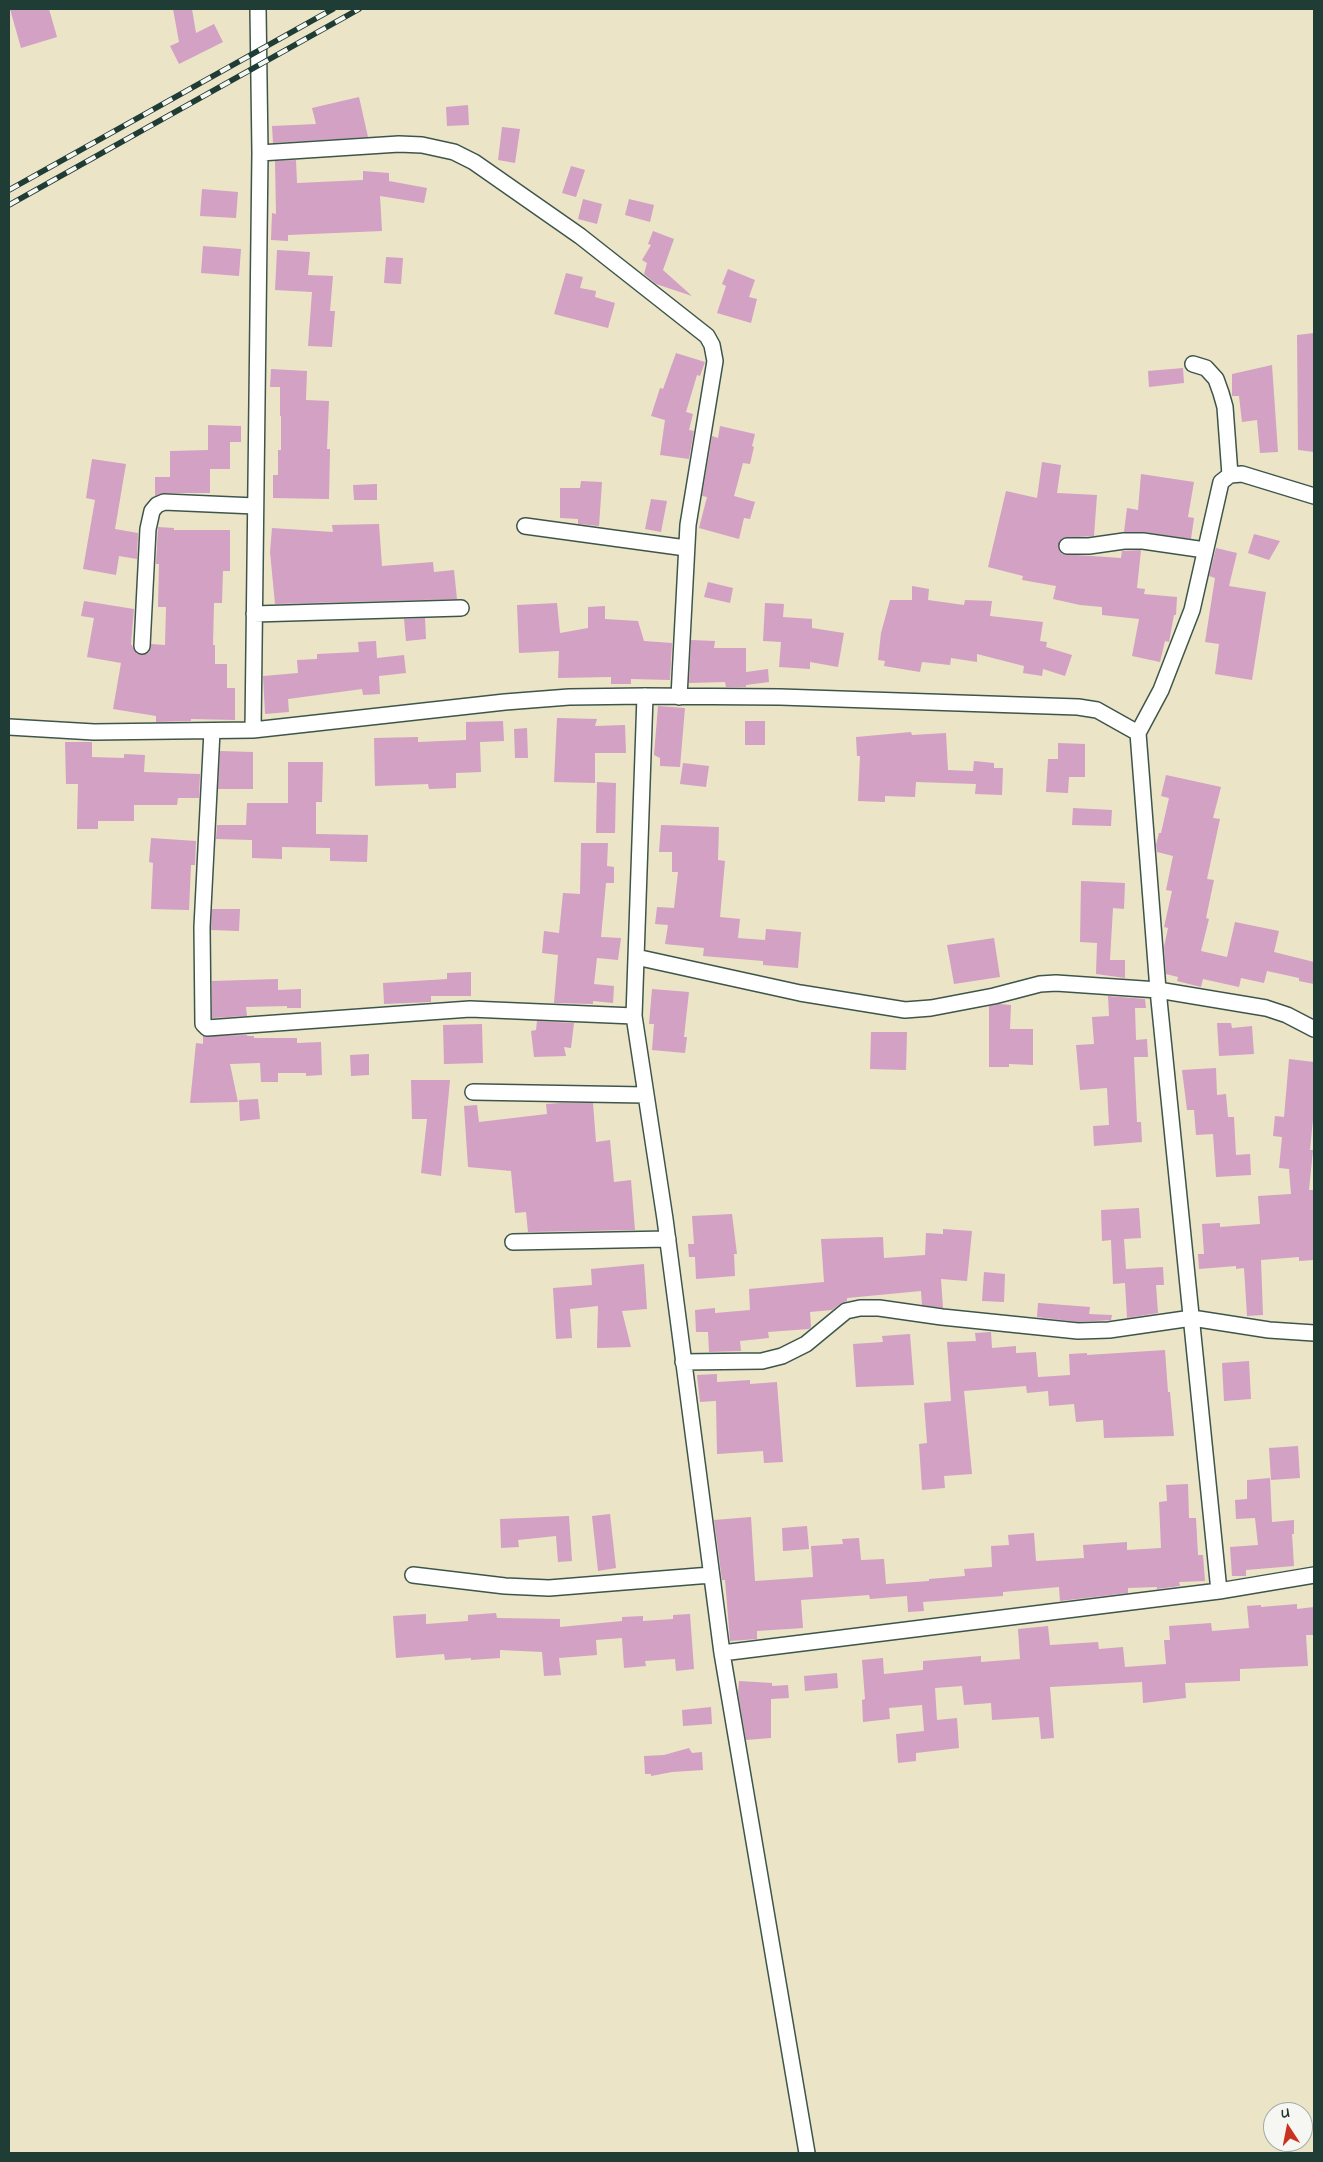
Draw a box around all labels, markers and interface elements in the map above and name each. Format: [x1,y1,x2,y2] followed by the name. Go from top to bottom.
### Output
[1263,2102,1313,2152] north arrow
[1280,2103,1291,2124] text: U

